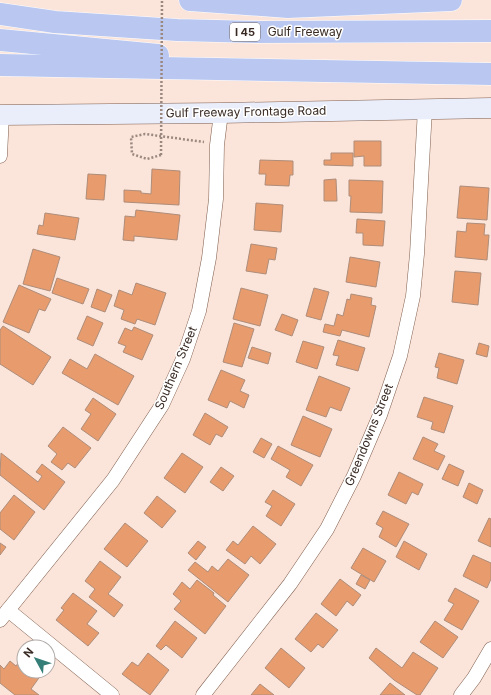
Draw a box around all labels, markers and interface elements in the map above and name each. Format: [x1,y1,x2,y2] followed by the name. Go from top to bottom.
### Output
[230,23,260,41] road number: I 45
[268,24,343,39] street label: Gulf Freeway
[165,103,327,120] street label: Gulf Freeway Frontage Road
[151,324,200,412] street label: Southern Street
[341,381,396,488] street label: Greendowns Street
[16,639,56,679] north arrow
[20,645,36,660] text: N

